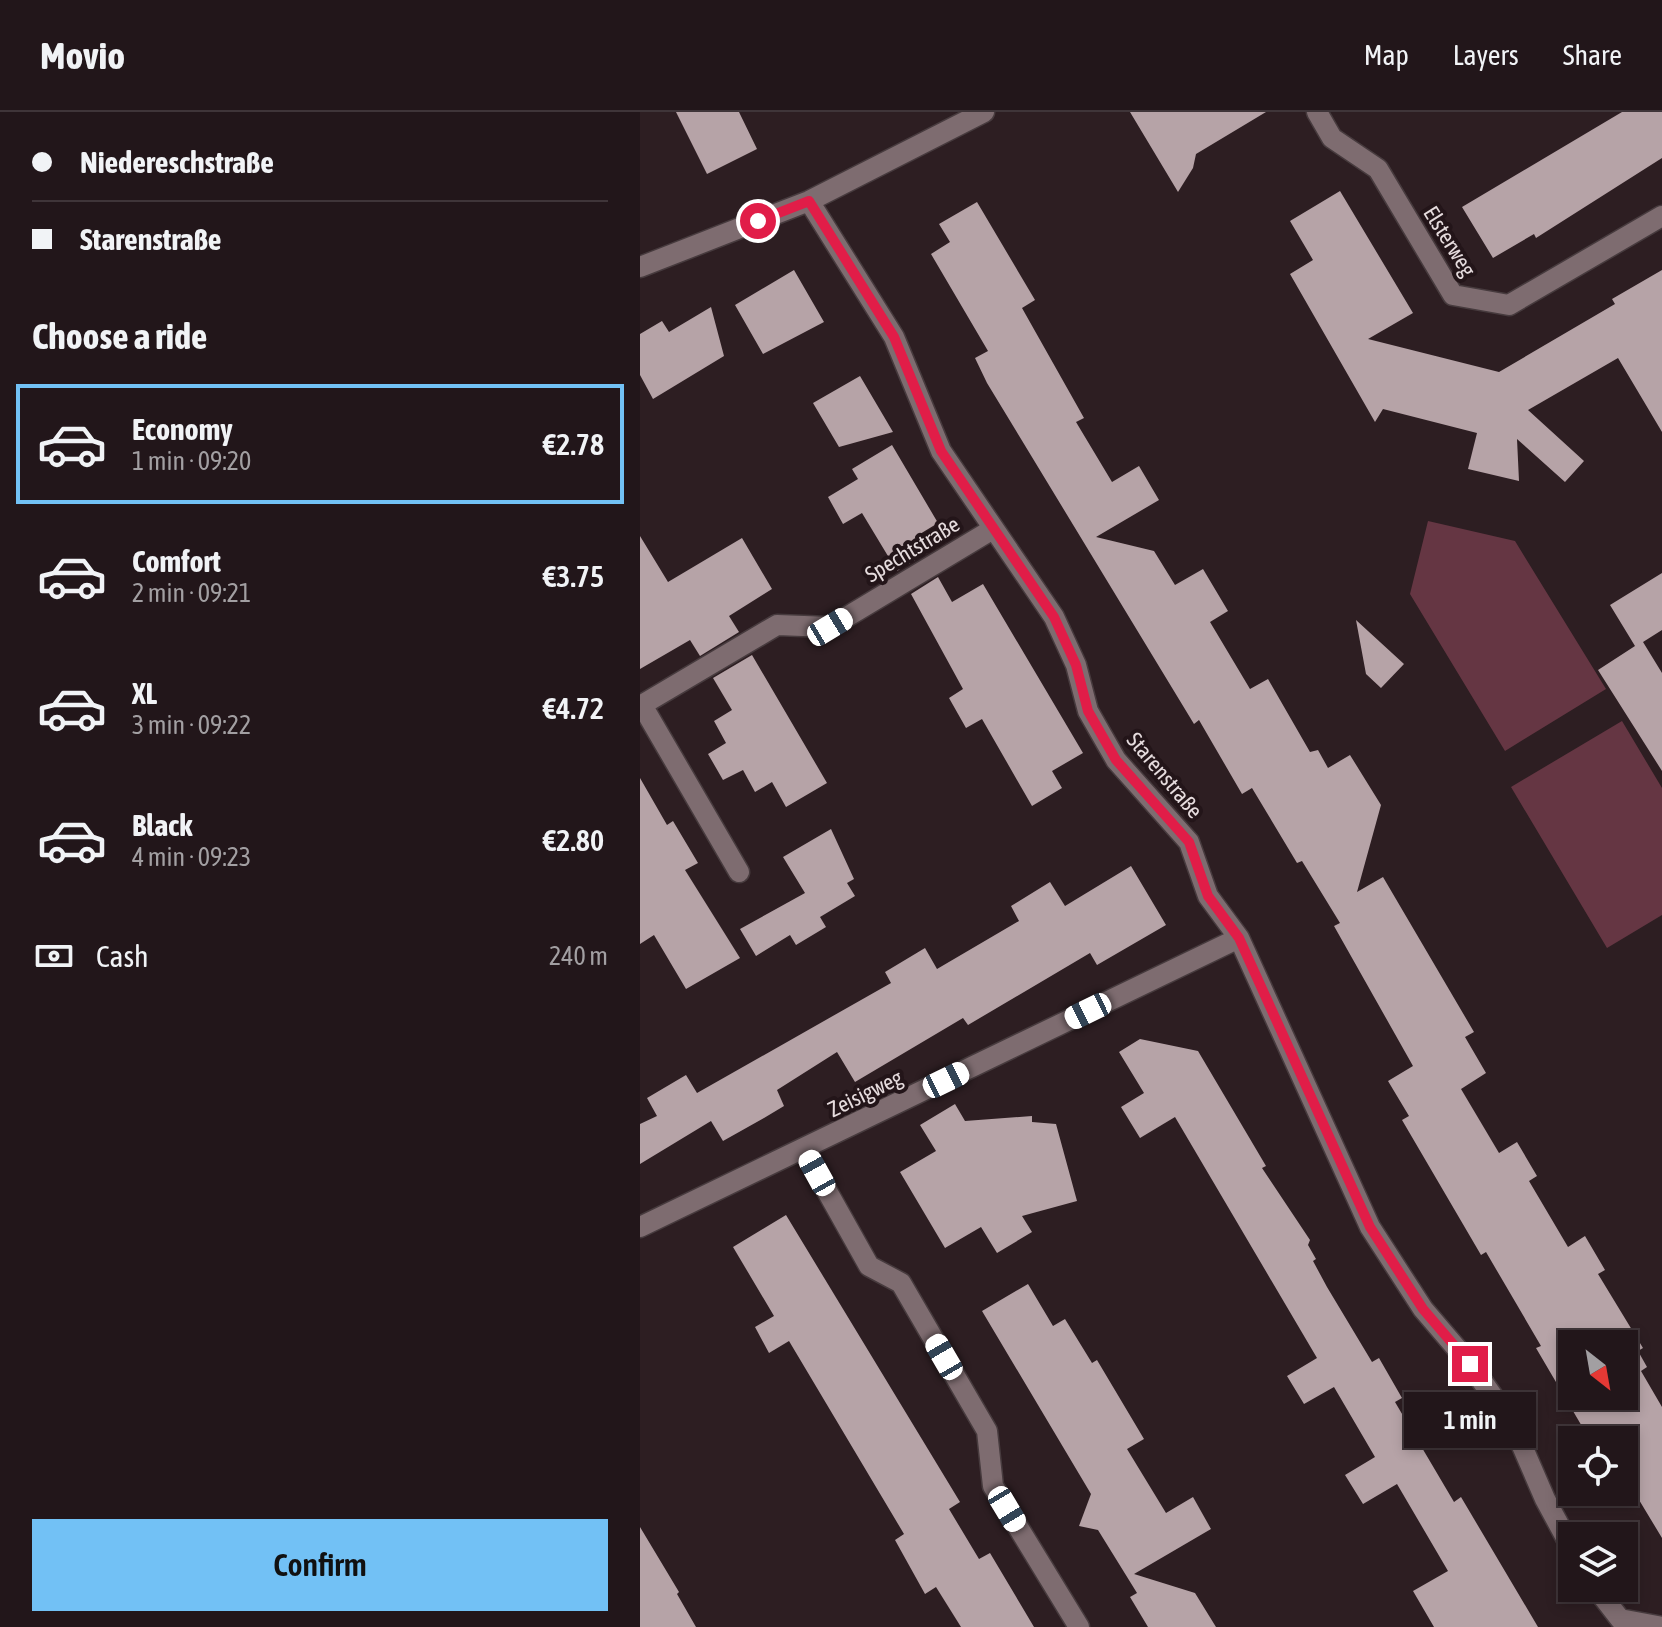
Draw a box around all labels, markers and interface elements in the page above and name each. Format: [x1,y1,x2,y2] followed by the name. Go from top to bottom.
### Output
[40,34,125,77] text: Movio
[1364,39,1409,71] text: Map
[1453,39,1519,71] text: Layers
[1563,39,1622,71] text: Share
[80,145,274,179] text: Niedereschstraße
[1418,201,1482,281] street label: Elsterweg
[740,203,776,239] route start
[80,222,221,256] text: Starenstraße
[32,315,207,357] text: Choose a ride
[36,408,108,480] icon: car
[132,412,233,446] text: Economy
[543,427,604,461] text: €2.78
[132,446,251,476] text: 1 min · 09:20
[860,511,964,587] street label: Spechtstraße
[36,540,108,612] icon: car
[132,544,221,578] text: Comfort
[543,559,604,593] text: €3.75
[132,578,251,608] text: 2 min · 09:21
[803,604,857,650] car
[36,672,108,744] icon: car
[132,676,157,710] text: XL
[543,691,604,725] text: €4.72
[132,710,251,740] text: 3 min · 09:22
[1122,727,1208,823] street label: Starenstraße
[36,804,108,876] icon: car
[132,808,192,842] text: Black
[543,823,604,857] text: €2.80
[132,842,251,872] text: 4 min · 09:23
[32,934,76,978] icon: cash
[96,939,149,973] text: Cash
[549,941,608,971] text: 240 m
[1061,990,1115,1032] car
[919,1059,973,1101] car
[824,1064,907,1122] street label: Zeisigweg
[795,1146,839,1200] car
[922,1330,966,1384] car
[1558,1330,1638,1410] north arrow
[1558,1330,1638,1602] map controls
[1452,1346,1488,1382] route end
[1404,1392,1536,1448] callout: 1 min
[1443,1405,1497,1435] text: 1 min
[1558,1426,1638,1506] button: locate
[984,1482,1030,1536] car
[32,1519,608,1611] button: Confirm
[1558,1522,1638,1602] button: layers

